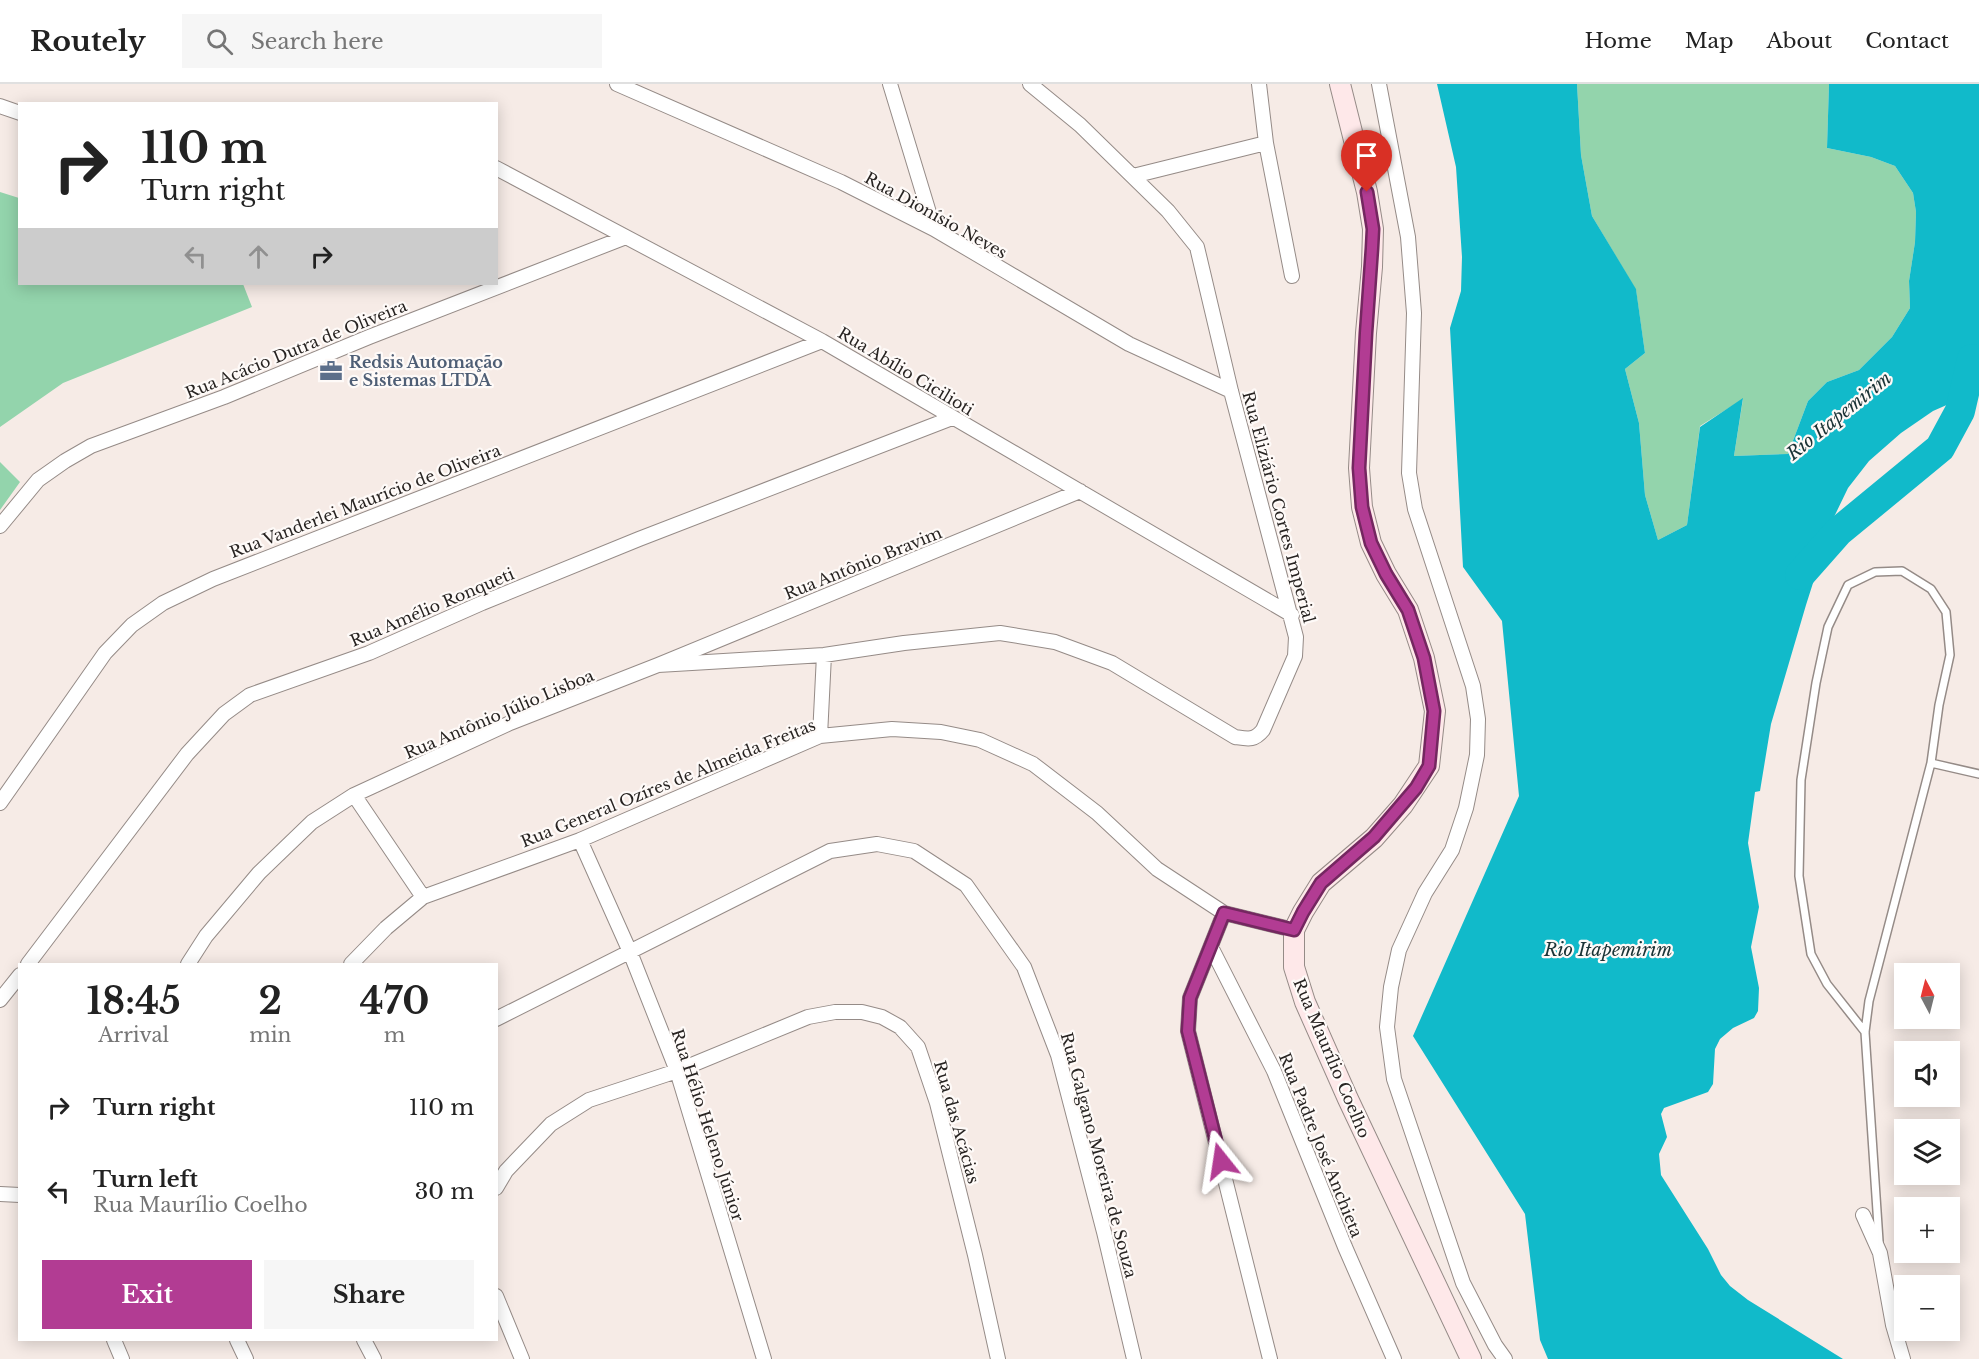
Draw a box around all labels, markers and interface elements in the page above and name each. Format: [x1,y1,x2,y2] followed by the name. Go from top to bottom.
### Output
[182,14,602,68] search box
[30,24,146,59] text: Routely
[203,25,236,58] icon: search
[251,28,384,55] text: Search here
[1585,28,1652,54] text: Home
[1685,28,1733,54] text: Map
[1766,28,1832,54] text: About
[1865,28,1949,54] text: Contact
[141,122,267,174] text: 110 m
[42,126,120,204] icon: right
[1341,130,1392,192] pin
[1350,139,1383,172] icon: arrive
[861,168,1011,262] street label: Rua Dionísio Neves
[141,174,285,207] text: Turn right
[179,240,212,273] icon: left
[242,240,275,273] icon: ahead
[305,240,338,273] icon: right
[182,295,410,403] street label: Rua Acácio Dutra de Oliveira
[834,323,978,420] street label: Rua Abílio Cicilioti
[349,352,503,390] place label: Redsis Automação e Sistemas LTDA
[318,358,344,384] office icon: Redsis Automação e Sistemas LTDA
[1781,367,1896,466] water label: Rio Itapemirim
[1238,389,1320,625] street label: Rua Eliziário Cortes Imperial
[227,440,503,562] street label: Rua Vanderlei Maurício de Oliveira
[781,522,945,604] street label: Rua Antônio Bravim
[347,563,517,651] street label: Rua Amélio Ronqueti
[401,665,597,763] street label: Rua Antônio Júlio Lisboa
[518,714,818,852] street label: Rua General Ozíres de Almeida Freitas
[1543,939,1672,961] water label: Rio Itapemirim
[1894,963,1960,1029] north arrow
[1894,963,1960,1341] map controls
[1289,975,1375,1141] street label: Rua Maurílio Coelho
[87,979,181,1024] text: 18:45
[258,979,282,1024] text: 2
[360,979,429,1024] text: 470
[98,1023,169,1047] text: Arrival
[249,1023,291,1047] text: min
[384,1023,405,1047] text: m
[667,1026,749,1224] street label: Rua Hélio Heleno Júnior
[1057,1030,1141,1280] street label: Rua Galgano Moreira de Souza
[1894,1041,1960,1107] button: sound
[1275,1050,1367,1240] street label: Rua Padre José Anchieta
[930,1058,984,1186] street label: Rua das Acácias
[42,1091,75,1124] icon: right
[93,1094,215,1121] text: Turn right
[409,1094,474,1121] text: 110 m
[1894,1119,1960,1185] button: layers
[1189,1129,1253,1193] position arrow
[93,1166,198,1193] text: Turn left
[42,1175,75,1208] icon: left
[415,1178,474,1205] text: 30 m
[93,1193,307,1217] text: Rua Maurílio Coelho
[1894,1197,1960,1263] button: +
[42,1260,252,1329] button: Exit
[264,1260,474,1329] button: Share
[1894,1275,1960,1341] button: −

